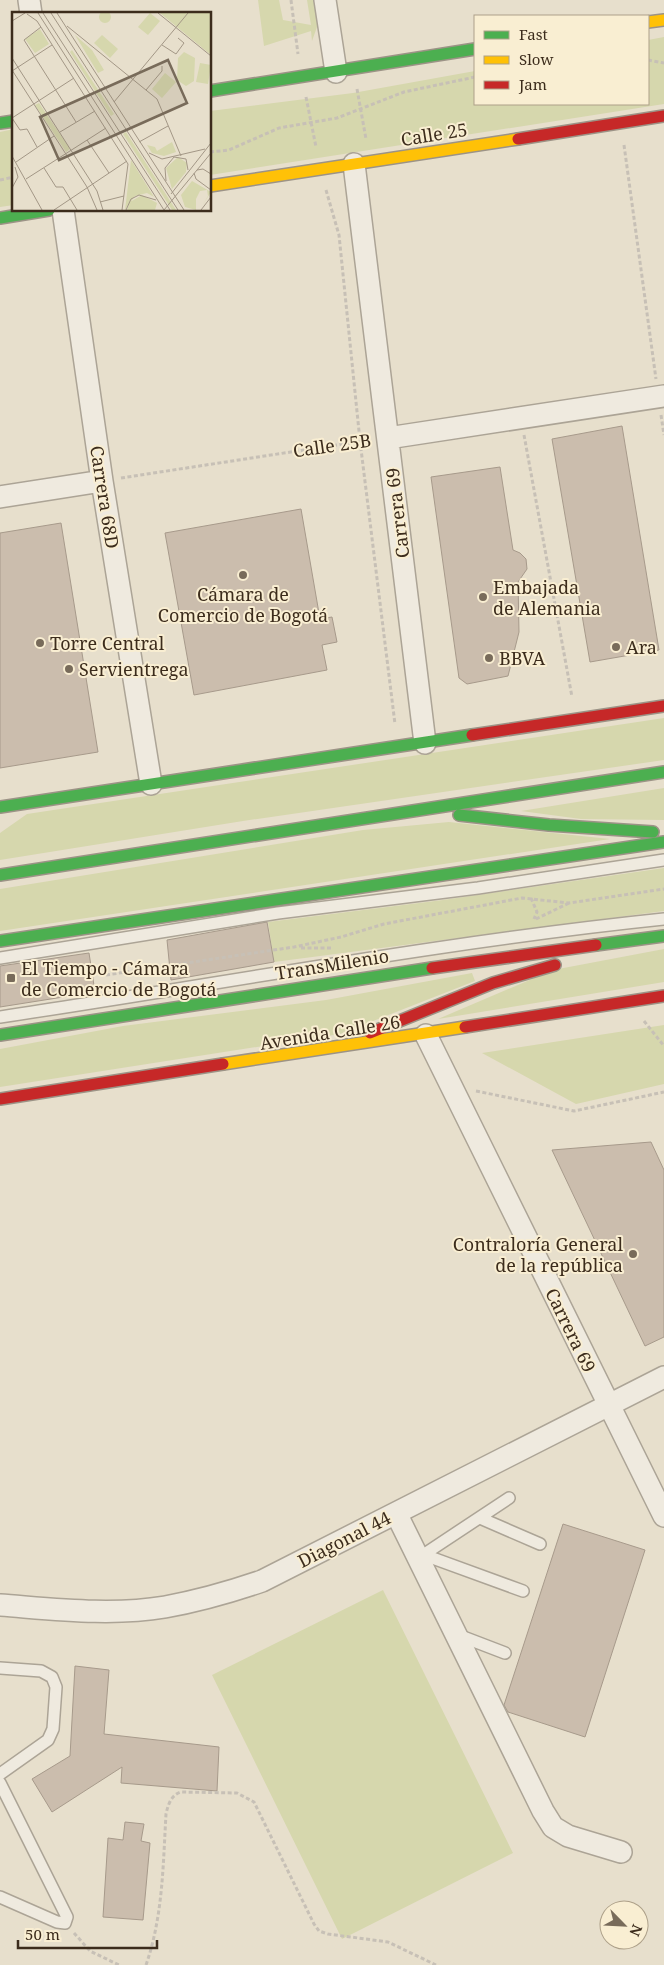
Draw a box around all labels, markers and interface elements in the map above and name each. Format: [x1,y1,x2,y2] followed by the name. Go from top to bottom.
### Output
[12,12,211,211] inset map
[474,15,649,105] legend
[519,24,548,44] text: Fast
[519,49,553,69] text: Slow
[518,74,547,94] text: Jam
[399,117,469,151] street label: Calle 25
[291,428,373,462] street label: Calle 25B
[85,444,125,550] street label: Carrera 68D
[380,466,414,560] street label: Carrera 69
[237,569,249,581] marker: Cámara de Comercio de Bogotá
[493,575,601,620] place label: Embajada de Alemania
[158,582,328,627] place label: Cámara de Comercio de Bogotá
[477,591,489,603] marker: Embajada de Alemania
[50,631,165,655] place label: Torre Central
[626,635,657,659] place label: Ara
[34,637,46,649] marker: Torre Central
[610,641,622,653] marker: Ara
[499,646,546,670] place label: BBVA
[483,652,495,664] marker: BBVA
[79,657,189,681] place label: Servientrega
[63,663,75,675] marker: Servientrega
[274,943,390,985] street label: TransMilenio
[21,956,217,1001] place label: El Tiempo - Cámara de Comercio de Bogotá
[5,972,17,984] marker: El Tiempo - Cámara de Comercio de Bogotá
[258,1009,402,1055] street label: Avenida Calle 26
[453,1232,623,1277] place label: Contraloría General de la república
[627,1248,639,1260] marker: Contraloría General de la república
[540,1284,602,1376] street label: Carrera 69
[293,1505,395,1573] street label: Diagonal 44
[599,1900,649,1950] north arrow
[18,1918,156,1950] scale bar
[625,1922,647,1939] text: N
[25,1924,60,1944] text: 50 m

